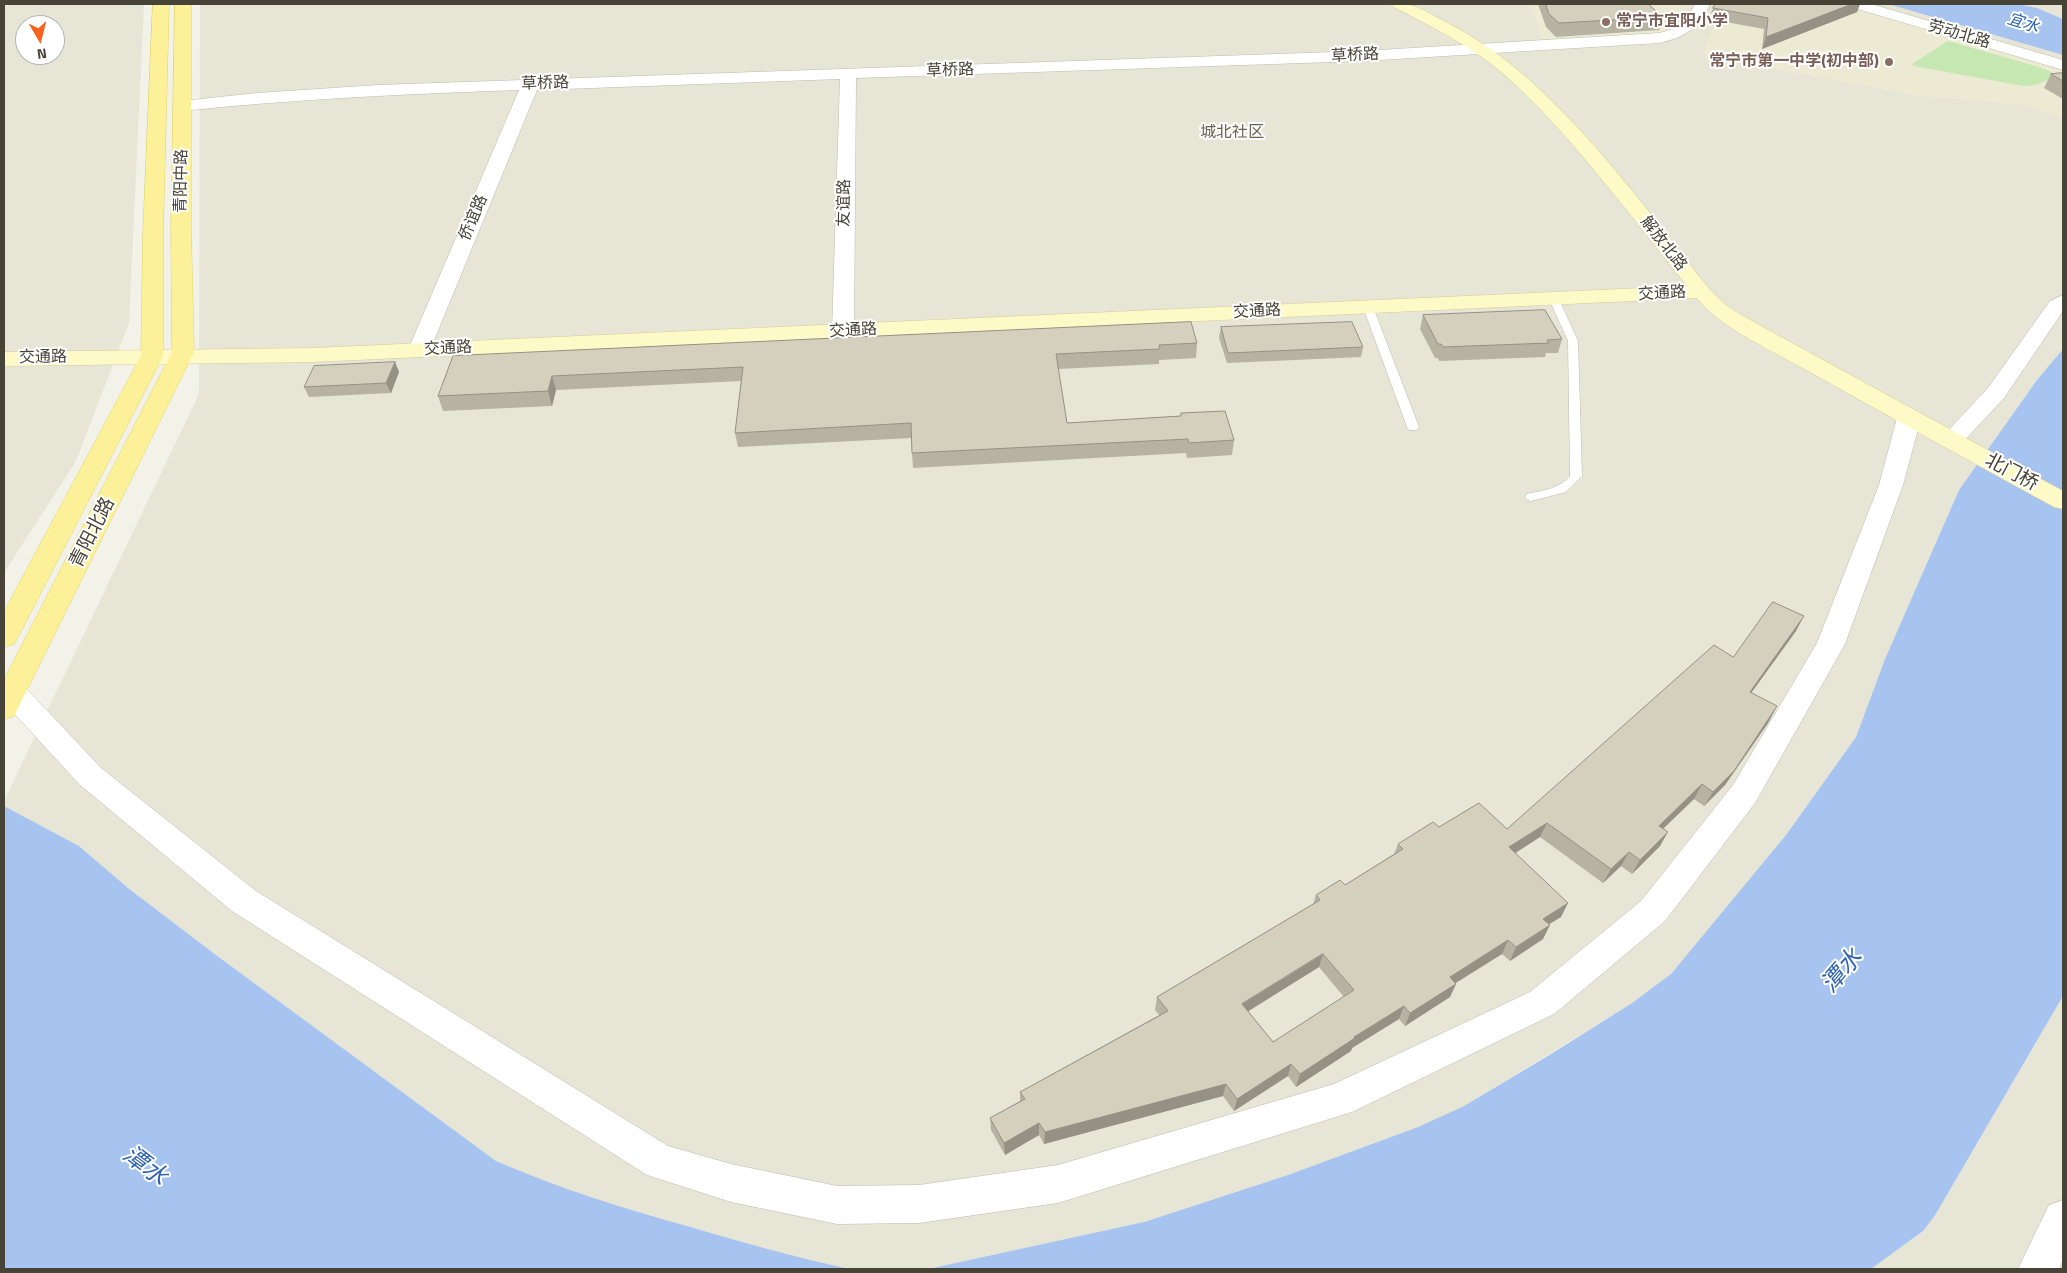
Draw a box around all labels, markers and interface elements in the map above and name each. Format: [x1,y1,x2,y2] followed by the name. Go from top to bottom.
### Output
[2005,10,2041,38] water label: 宜水
[1616,12,1728,32] place label: 常宁市宜阳小学
[15,15,65,65] north arrow
[1600,16,1612,28] marker: 常宁市宜阳小学
[1926,17,1992,53] street label: 劳动北路
[36,43,48,65] text: N
[1331,45,1379,67] street label: 草桥路
[1709,52,1879,72] place label: 常宁市第一中学(初中部)
[1883,56,1895,68] marker: 常宁市第一中学(初中部)
[926,61,974,81] street label: 草桥路
[521,74,569,94] street label: 草桥路
[1200,123,1264,143] district label: 城北社区
[172,149,192,213] street label: 青阳中路
[835,179,855,227] street label: 友谊路
[456,192,492,244] street label: 侨谊路
[1636,213,1690,275] street label: 解放北路
[1638,283,1686,305] street label: 交通路
[1233,301,1281,323] street label: 交通路
[829,320,877,342] street label: 交通路
[424,338,472,360] street label: 交通路
[19,348,67,368] street label: 交通路
[1980,450,2042,496] street label: 北门桥
[66,494,120,572] street label: 青阳北路
[1816,944,1870,1000] water label: 潭水
[116,1141,172,1193] water label: 潭水

